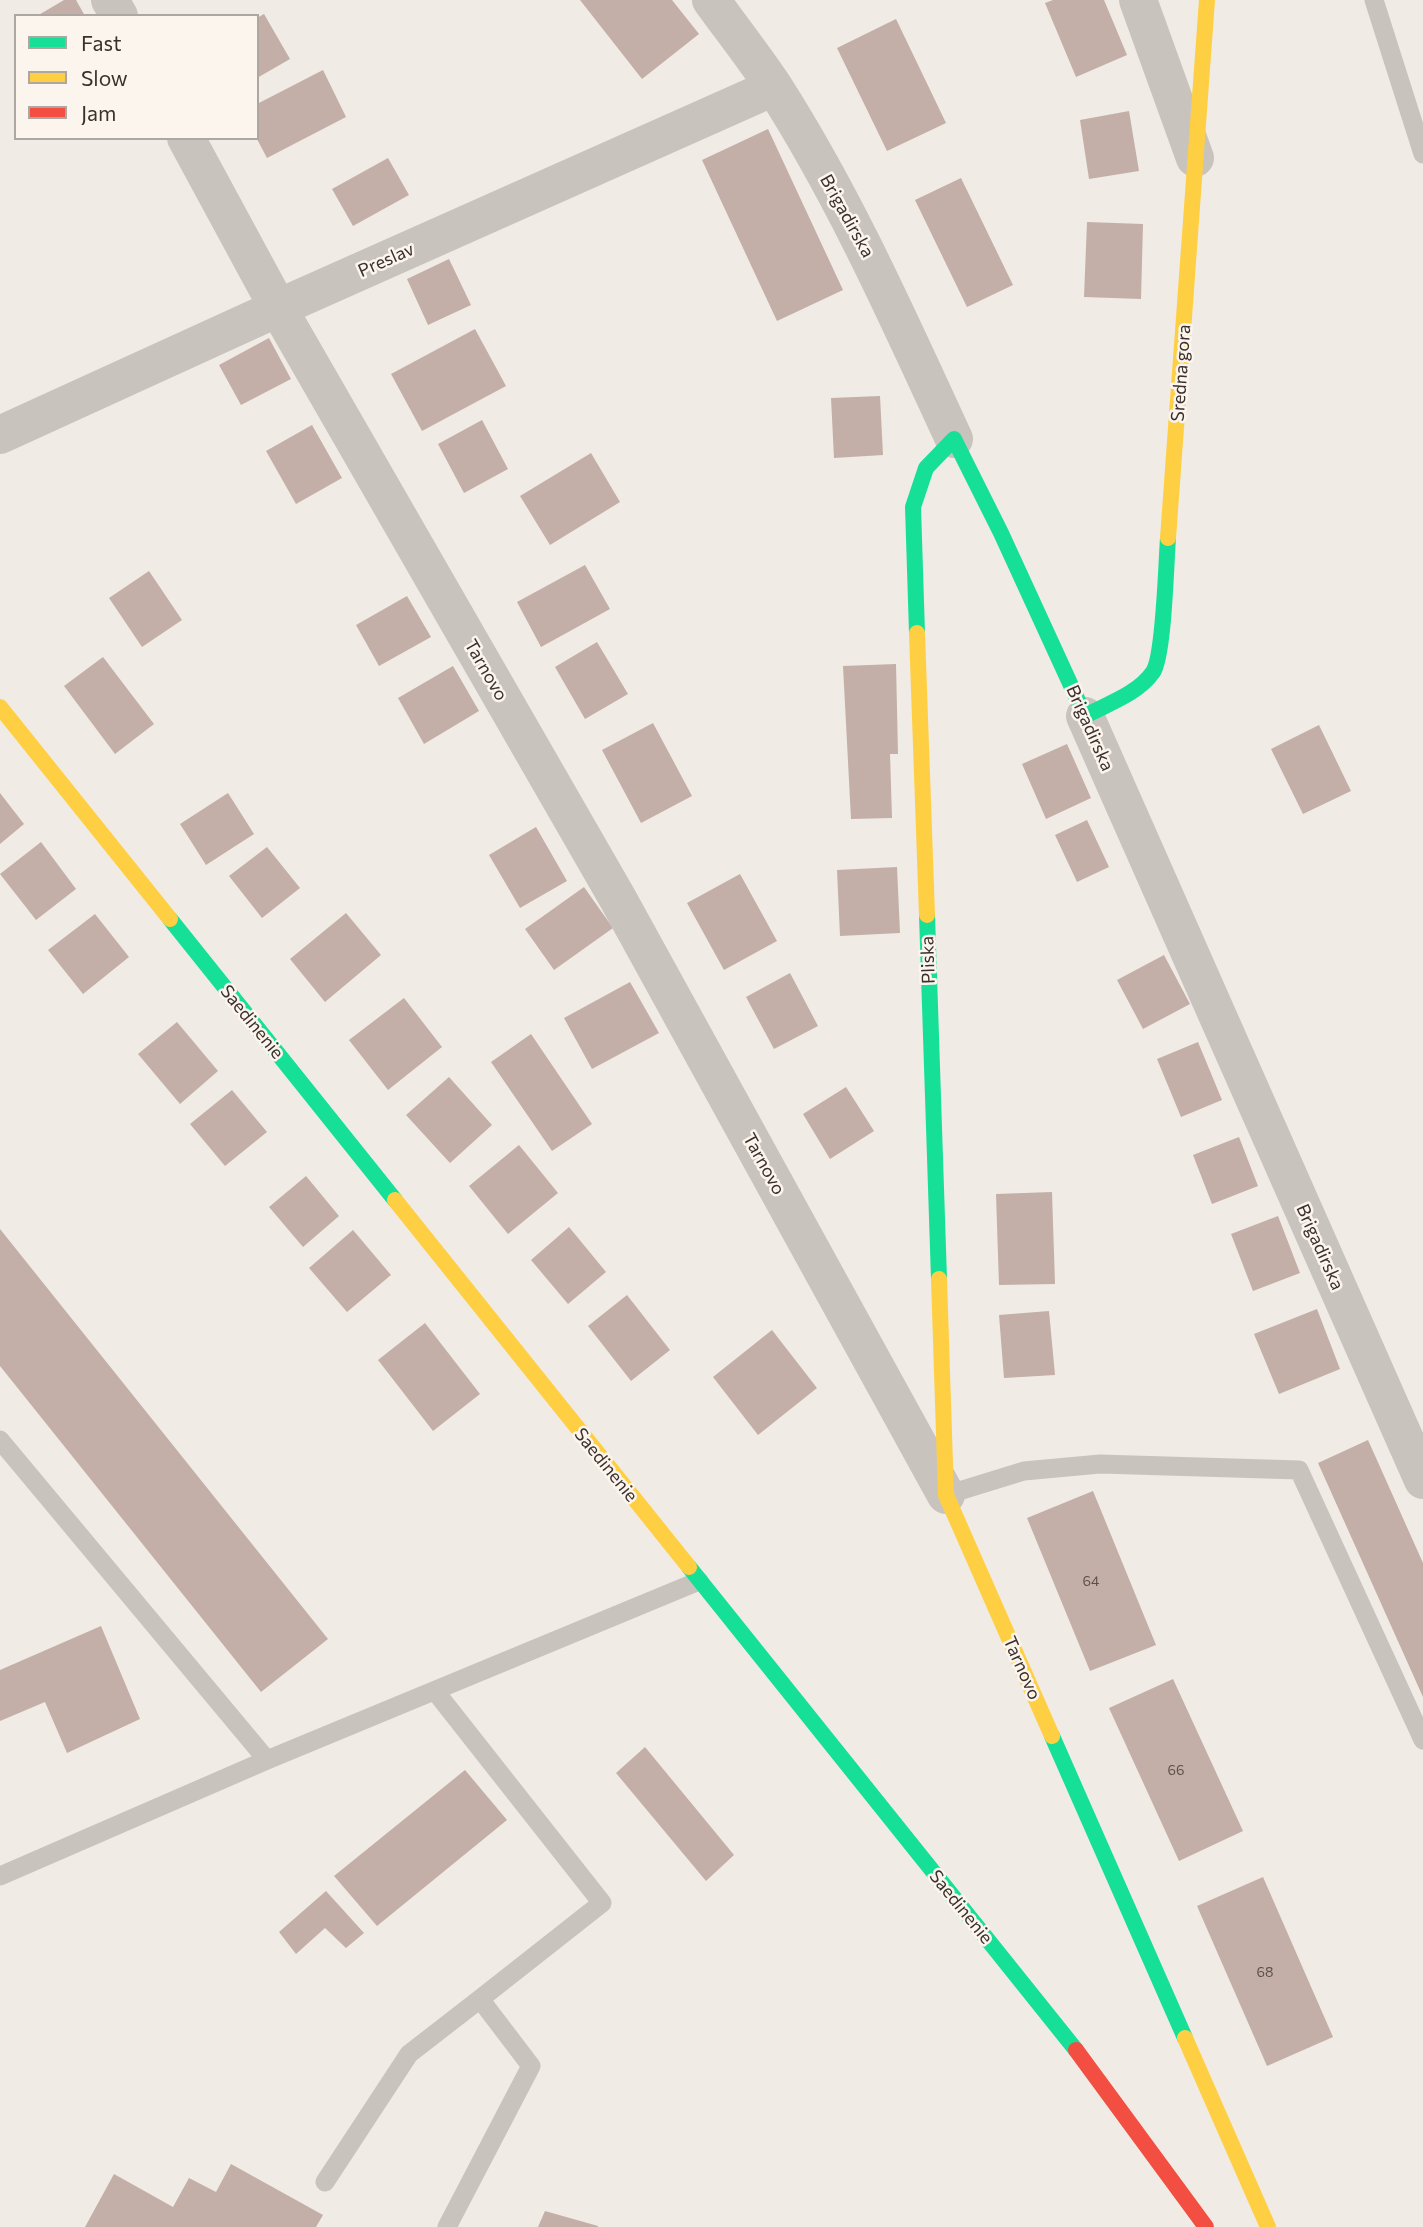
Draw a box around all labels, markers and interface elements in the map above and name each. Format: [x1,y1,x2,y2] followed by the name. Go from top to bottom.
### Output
[14,14,259,140] legend
[81,30,122,55] text: Fast
[81,65,128,90] text: Slow
[81,100,116,125] text: Jam
[815,171,879,261] street label: Brigadirska
[355,238,417,282] street label: Preslav
[1167,324,1195,422] street label: Sredna gora
[460,636,512,704] street label: Tarnovo
[1061,682,1119,774] street label: Brigadirska
[916,936,940,984] street label: Pliska
[216,981,288,1063] street label: Saedinenie
[738,1129,790,1199] street label: Tarnovo
[1291,1201,1349,1293] street label: Brigadirska
[570,1424,642,1506] street label: Saedinenie
[1083,1573,1099,1589] house number: 64
[999,1633,1045,1703] street label: Tarnovo
[1168,1762,1184,1778] house number: 66
[925,1866,997,1948] street label: Saedinenie
[1257,1964,1273,1980] house number: 68

